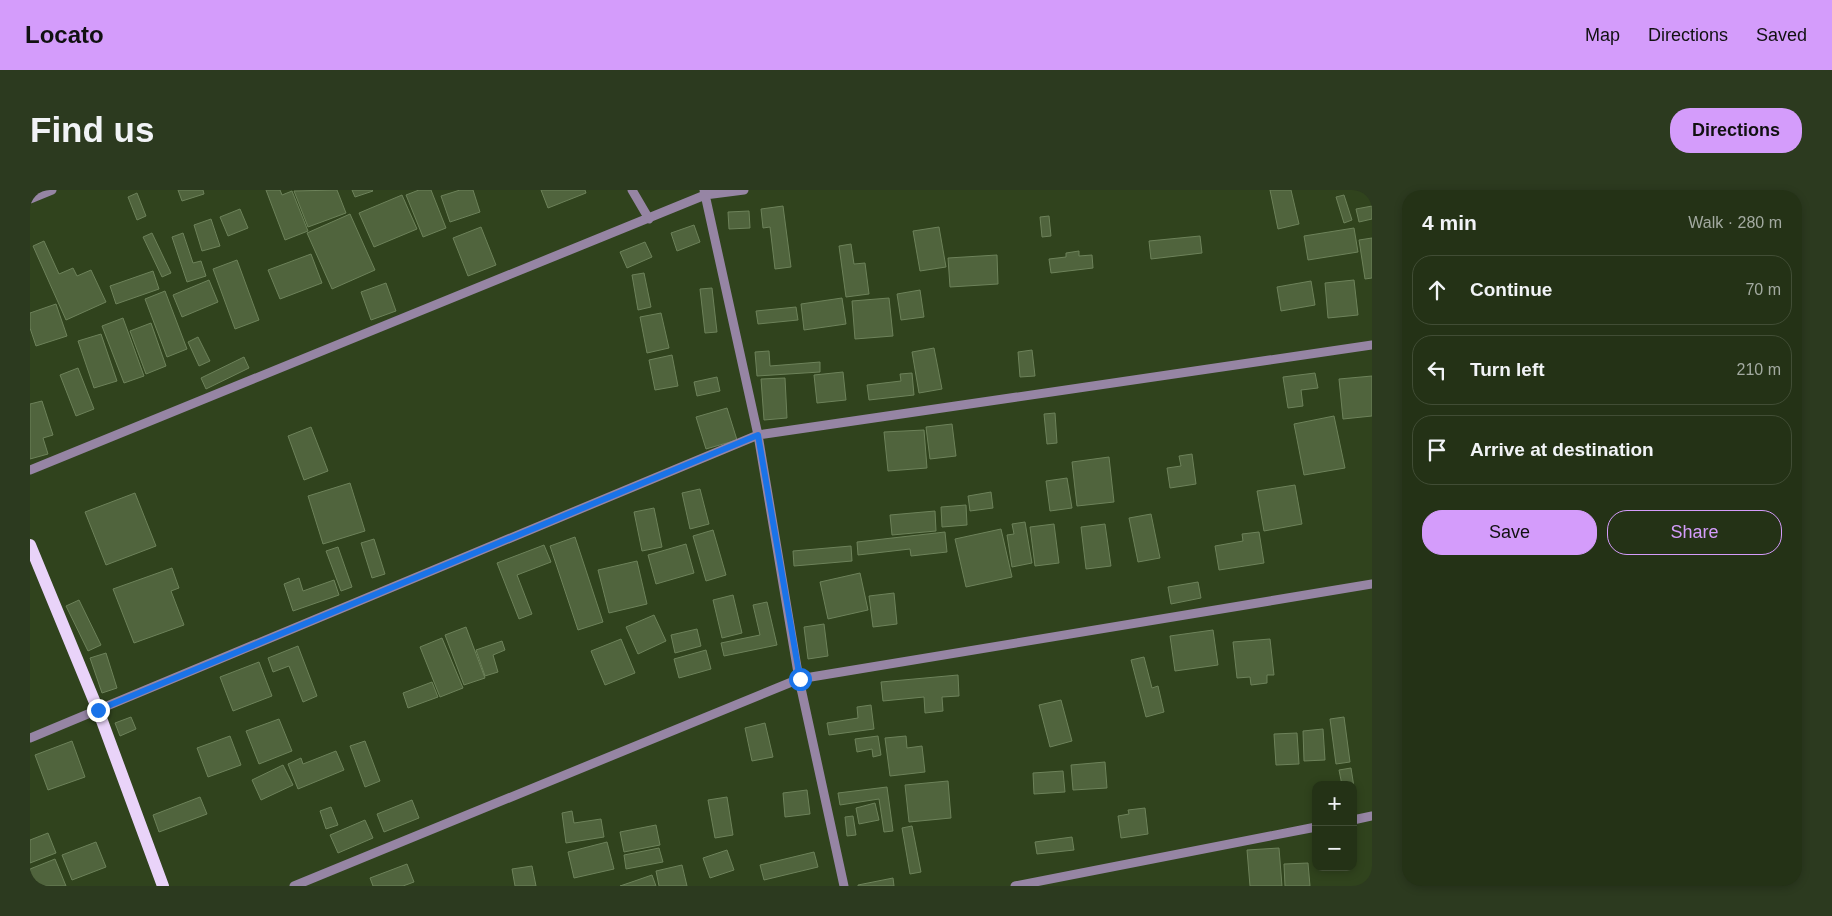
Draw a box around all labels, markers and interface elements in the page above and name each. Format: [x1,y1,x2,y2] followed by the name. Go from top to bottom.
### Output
[25,21,104,48] text: Locato
[1585,25,1620,45] text: Map
[1648,25,1728,45] text: Directions
[1756,25,1807,45] text: Saved
[1670,108,1802,153] button: Directions
[30,110,154,149] text: Find us
[1422,211,1477,234] text: 4 min
[1688,214,1782,231] text: Walk · 280 m
[1423,276,1451,304] icon: ahead
[1470,279,1552,300] text: Continue
[1745,281,1781,298] text: 70 m
[1423,356,1451,384] icon: left
[1470,359,1545,380] text: Turn left
[1737,361,1781,378] text: 210 m
[1423,436,1451,464] icon: arrive
[1470,439,1654,460] text: Arrive at destination
[1422,510,1597,555] button: Save
[1607,510,1782,555] button: Share
[789,668,812,691] route start
[87,699,110,722] route end
[1312,781,1357,871] map controls
[1312,781,1357,826] button: +
[1312,826,1357,871] button: −

